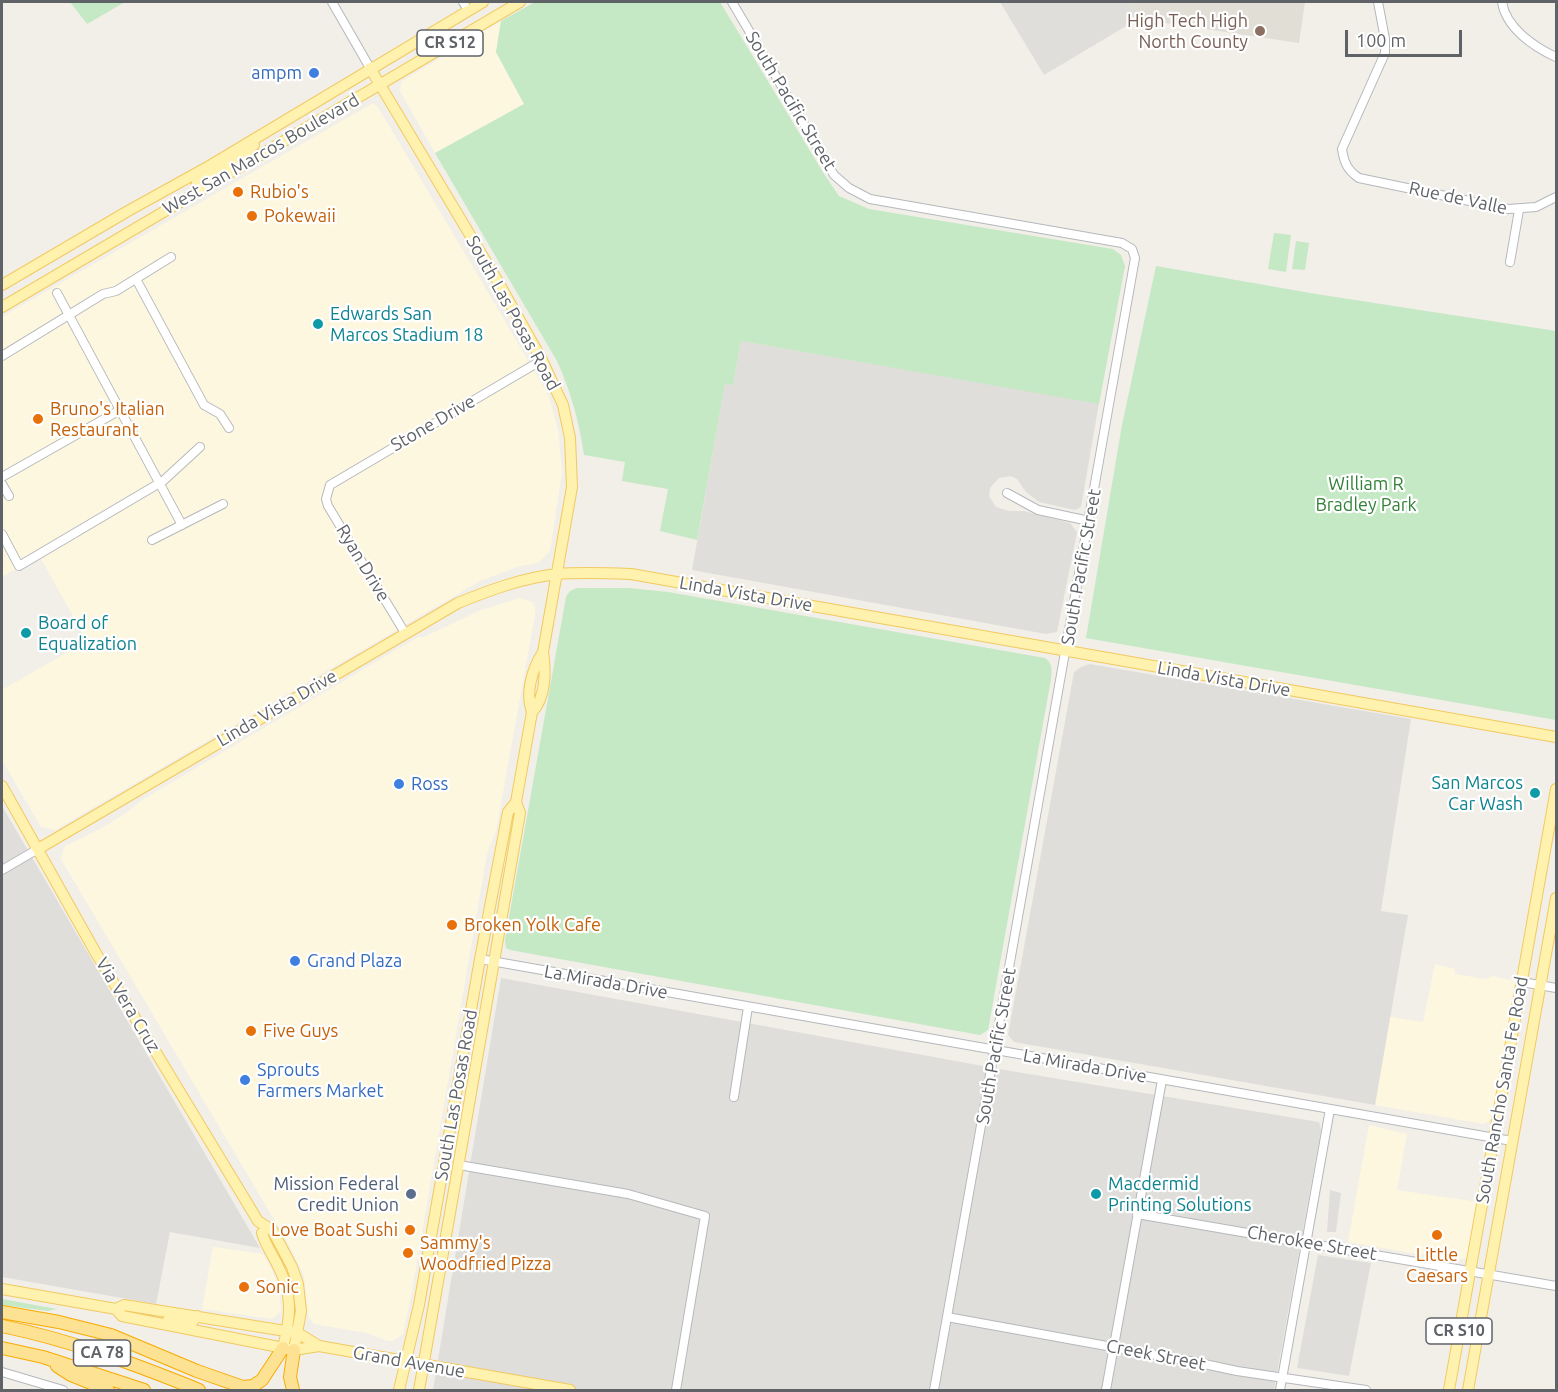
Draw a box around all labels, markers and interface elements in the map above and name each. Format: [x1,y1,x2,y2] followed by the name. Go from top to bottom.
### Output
[1127,10,1248,52] place label: High Tech High North County
[1348,18,1465,56] scale bar
[1253,24,1267,38] marker: High Tech High North County
[741,28,841,174] street label: South Pacific Street
[417,30,483,56] road number: CR S12
[1356,30,1406,50] text: 100 m
[251,62,302,84] place label: ampm
[307,66,321,80] marker: ampm
[159,89,363,219] street label: West San Marcos Boulevard
[1407,177,1509,219] street label: Rue de Valle
[250,181,309,203] place label: Rubio's
[231,185,245,199] marker: Rubio's
[264,205,336,227] place label: Pokewaii
[245,209,259,223] marker: Pokewaii
[461,232,565,394] street label: South Las Posas Road
[330,303,483,346] place label: Edwards San Marcos Stadium 18
[311,317,325,331] marker: Edwards San Marcos Stadium 18
[387,390,479,456] street label: Stone Drive
[50,398,165,440] place label: Bruno's Italian Restaurant
[31,412,45,426] marker: Bruno's Italian Restaurant
[1315,473,1417,516] park label: William R Bradley Park
[1057,487,1105,647] street label: South Pacific Street
[332,521,394,605] street label: Ryan Drive
[678,572,814,616] street label: Linda Vista Drive
[38,612,137,654] place label: Board of Equalization
[19,626,33,640] marker: Board of Equalization
[1156,657,1292,701] street label: Linda Vista Drive
[213,665,341,751] street label: Linda Vista Drive
[1432,772,1523,814] place label: San Marcos Car Wash
[411,773,448,795] place label: Ross
[392,777,406,791] marker: Ross
[1528,786,1542,800] marker: San Marcos Car Wash
[464,914,601,936] place label: Broken Yolk Cafe
[445,918,459,932] marker: Broken Yolk Cafe
[307,950,402,972] place label: Grand Plaza
[91,954,165,1056] street label: Via Vera Cruz
[288,954,302,968] marker: Grand Plaza
[543,961,669,1003] street label: La Mirada Drive
[972,966,1020,1126] street label: South Pacific Street
[1471,975,1533,1205] street label: South Rancho Santa Fe Road
[430,1008,482,1182] street label: South Las Posas Road
[263,1020,338,1042] place label: Five Guys
[244,1024,258,1038] marker: Five Guys
[1022,1045,1148,1087] street label: La Mirada Drive
[257,1059,384,1102] place label: Sprouts Farmers Market
[238,1073,252,1087] marker: Sprouts Farmers Market
[273,1173,399,1216] place label: Mission Federal Credit Union
[1108,1173,1251,1216] place label: Macdermid Printing Solutions
[404,1187,418,1201] marker: Mission Federal Credit Union
[1089,1187,1103,1201] marker: Macdermid Printing Solutions
[271,1219,398,1241] place label: Love Boat Sushi
[1245,1221,1379,1265] street label: Cherokee Street
[403,1223,417,1237] marker: Love Boat Sushi
[1430,1228,1444,1242] marker: Little Caesars
[420,1232,552,1274] place label: Sammy's Woodfried Pizza
[1406,1244,1468,1286] place label: Little Caesars
[401,1246,415,1260] marker: Sammy's Woodfried Pizza
[256,1276,299,1298] place label: Sonic
[237,1280,251,1294] marker: Sonic
[1426,1318,1492,1344] road number: CR S10
[1104,1335,1208,1375] street label: Creek Street
[74,1340,130,1366] road number: CA 78
[351,1342,467,1382] street label: Grand Avenue

